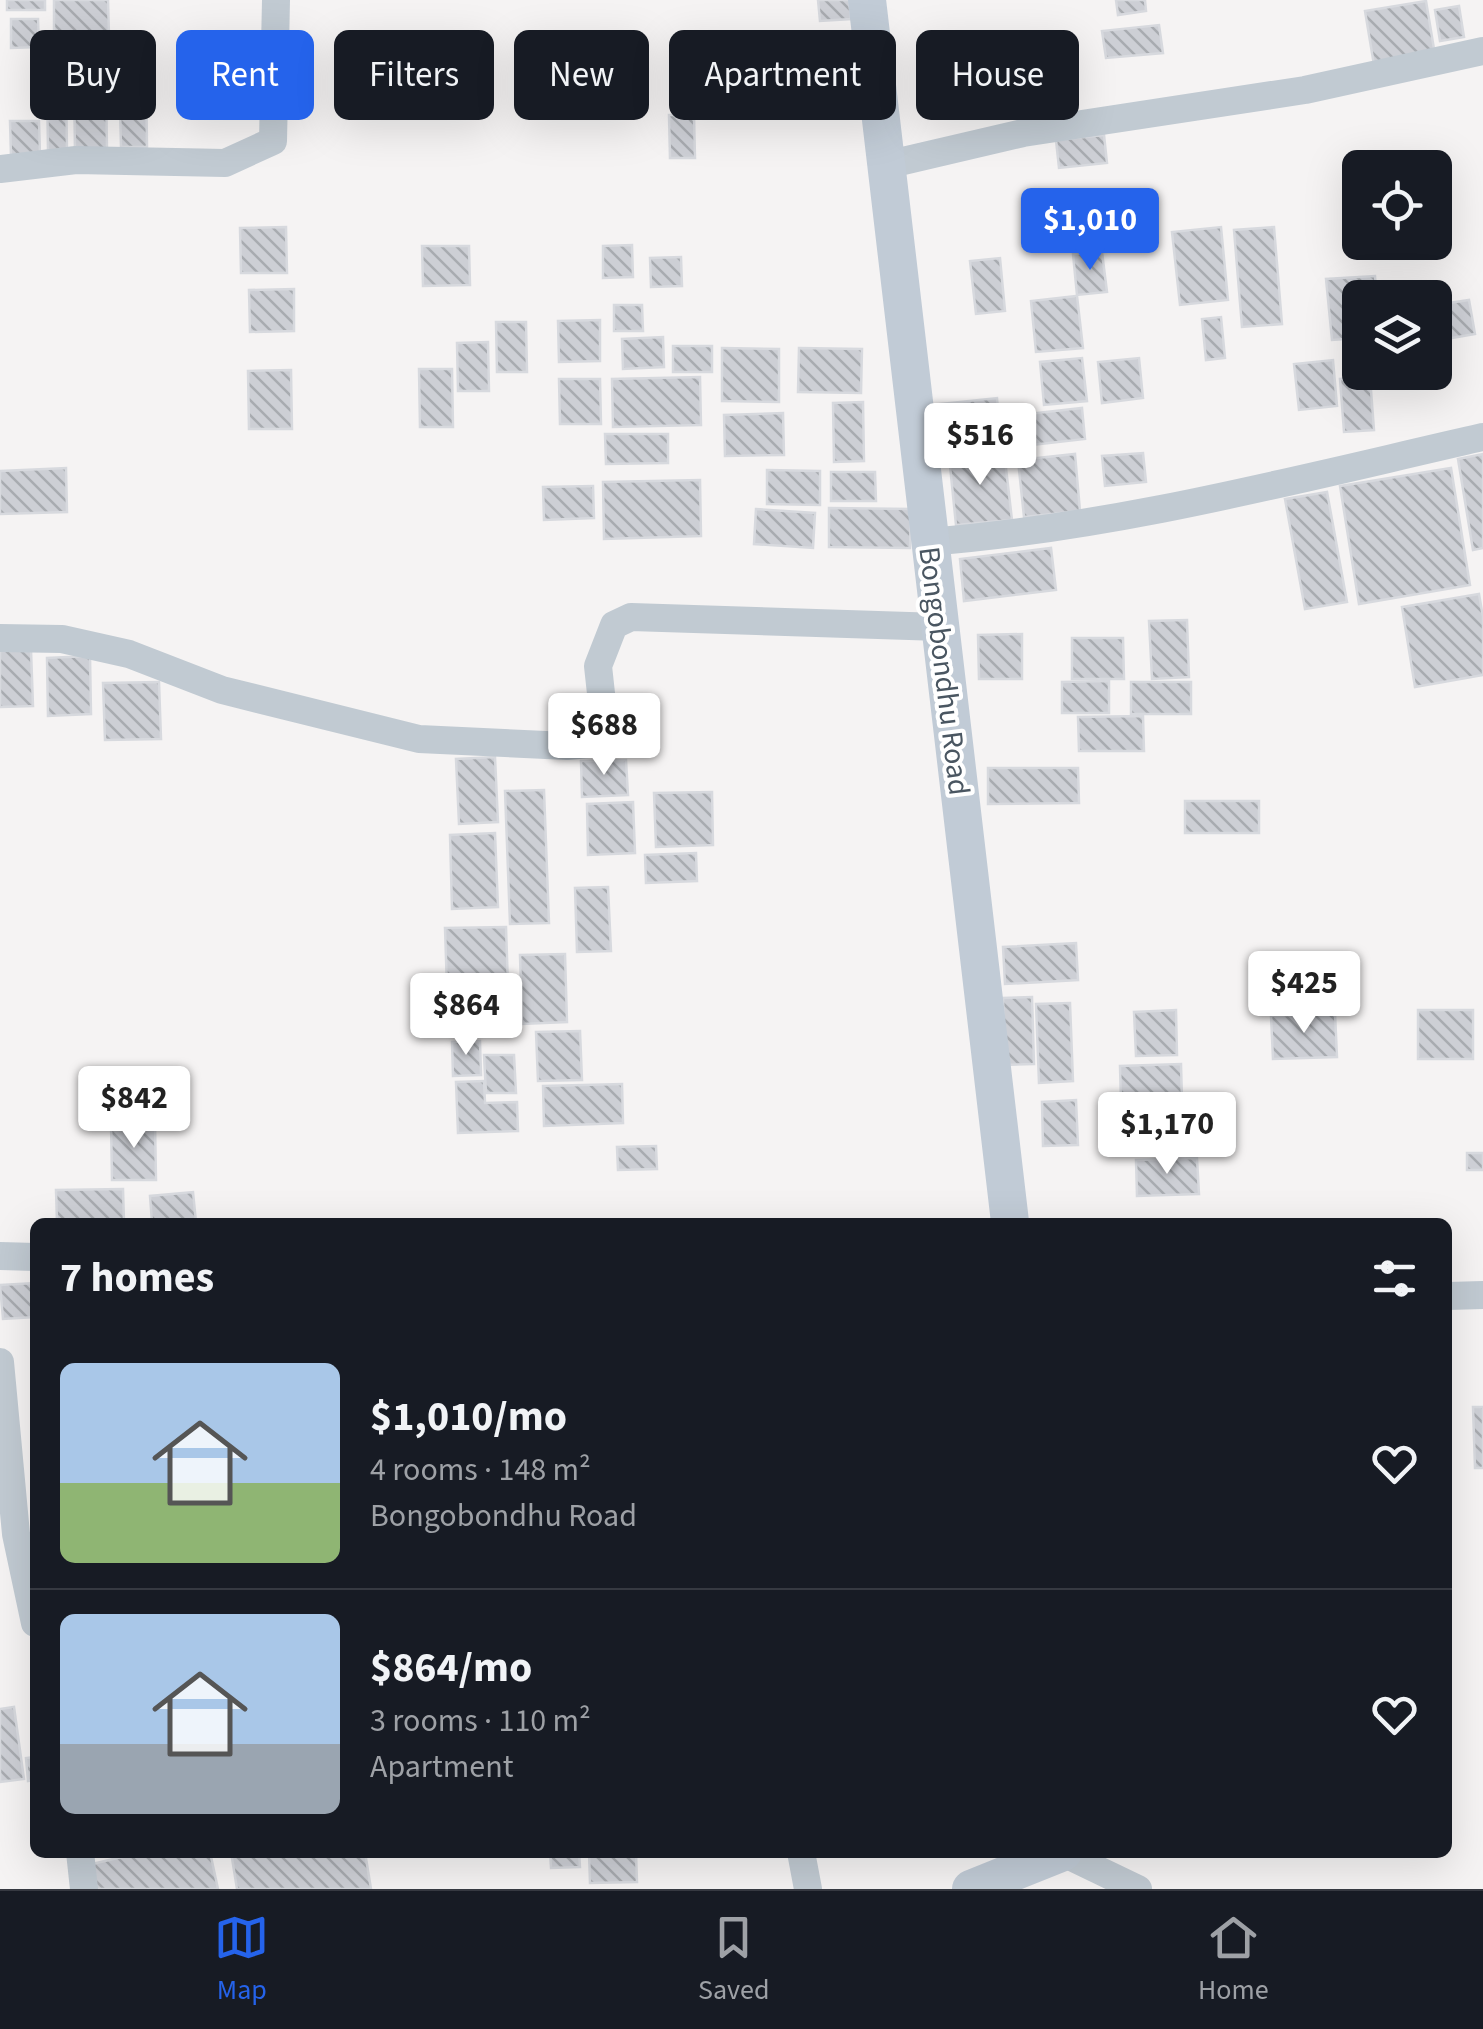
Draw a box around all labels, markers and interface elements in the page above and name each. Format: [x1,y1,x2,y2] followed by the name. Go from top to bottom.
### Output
[30,30,156,120] chip: Buy
[176,30,314,120] chip: Rent
[334,30,494,120] chip: Filters
[514,30,649,120] chip: New
[669,30,896,120] chip: Apartment
[916,30,1079,120] chip: House
[1342,150,1452,390] map controls
[1342,150,1452,260] button: locate
[1009,188,1171,273] pin: $1,010
[1043,197,1137,243] text: $1,010
[1342,280,1452,390] button: layers
[921,403,1039,488] pin: $516
[946,412,1014,458] text: $516
[907,544,981,798] street label: Bongobondhu Road
[545,693,663,778] pin: $688
[570,702,638,748] text: $688
[1245,951,1363,1036] pin: $425
[1270,960,1338,1006] text: $425
[407,973,525,1058] pin: $864
[432,982,500,1028] text: $864
[75,1066,193,1151] pin: $842
[100,1075,168,1121] text: $842
[1086,1092,1248,1177] pin: $1,170
[1120,1101,1214,1147] text: $1,170
[60,1248,214,1308] text: 7 homes
[1367,1251,1422,1306] icon: filters
[370,1387,567,1447] text: $1,010/mo
[140,1403,260,1523] icon: home
[1367,1436,1422,1491] icon: heart
[370,1447,591,1493] text: 4 rooms · 148 m²
[370,1493,637,1539] text: Bongobondhu Road
[370,1638,532,1698] text: $864/mo
[140,1654,260,1774] icon: home
[1367,1687,1422,1742] icon: heart
[370,1698,591,1744] text: 3 rooms · 110 m²
[370,1744,513,1790] text: Apartment
[214,1910,269,2010] tab: Map
[698,1910,769,2010] tab: Saved
[1198,1910,1269,2010] tab: Home

